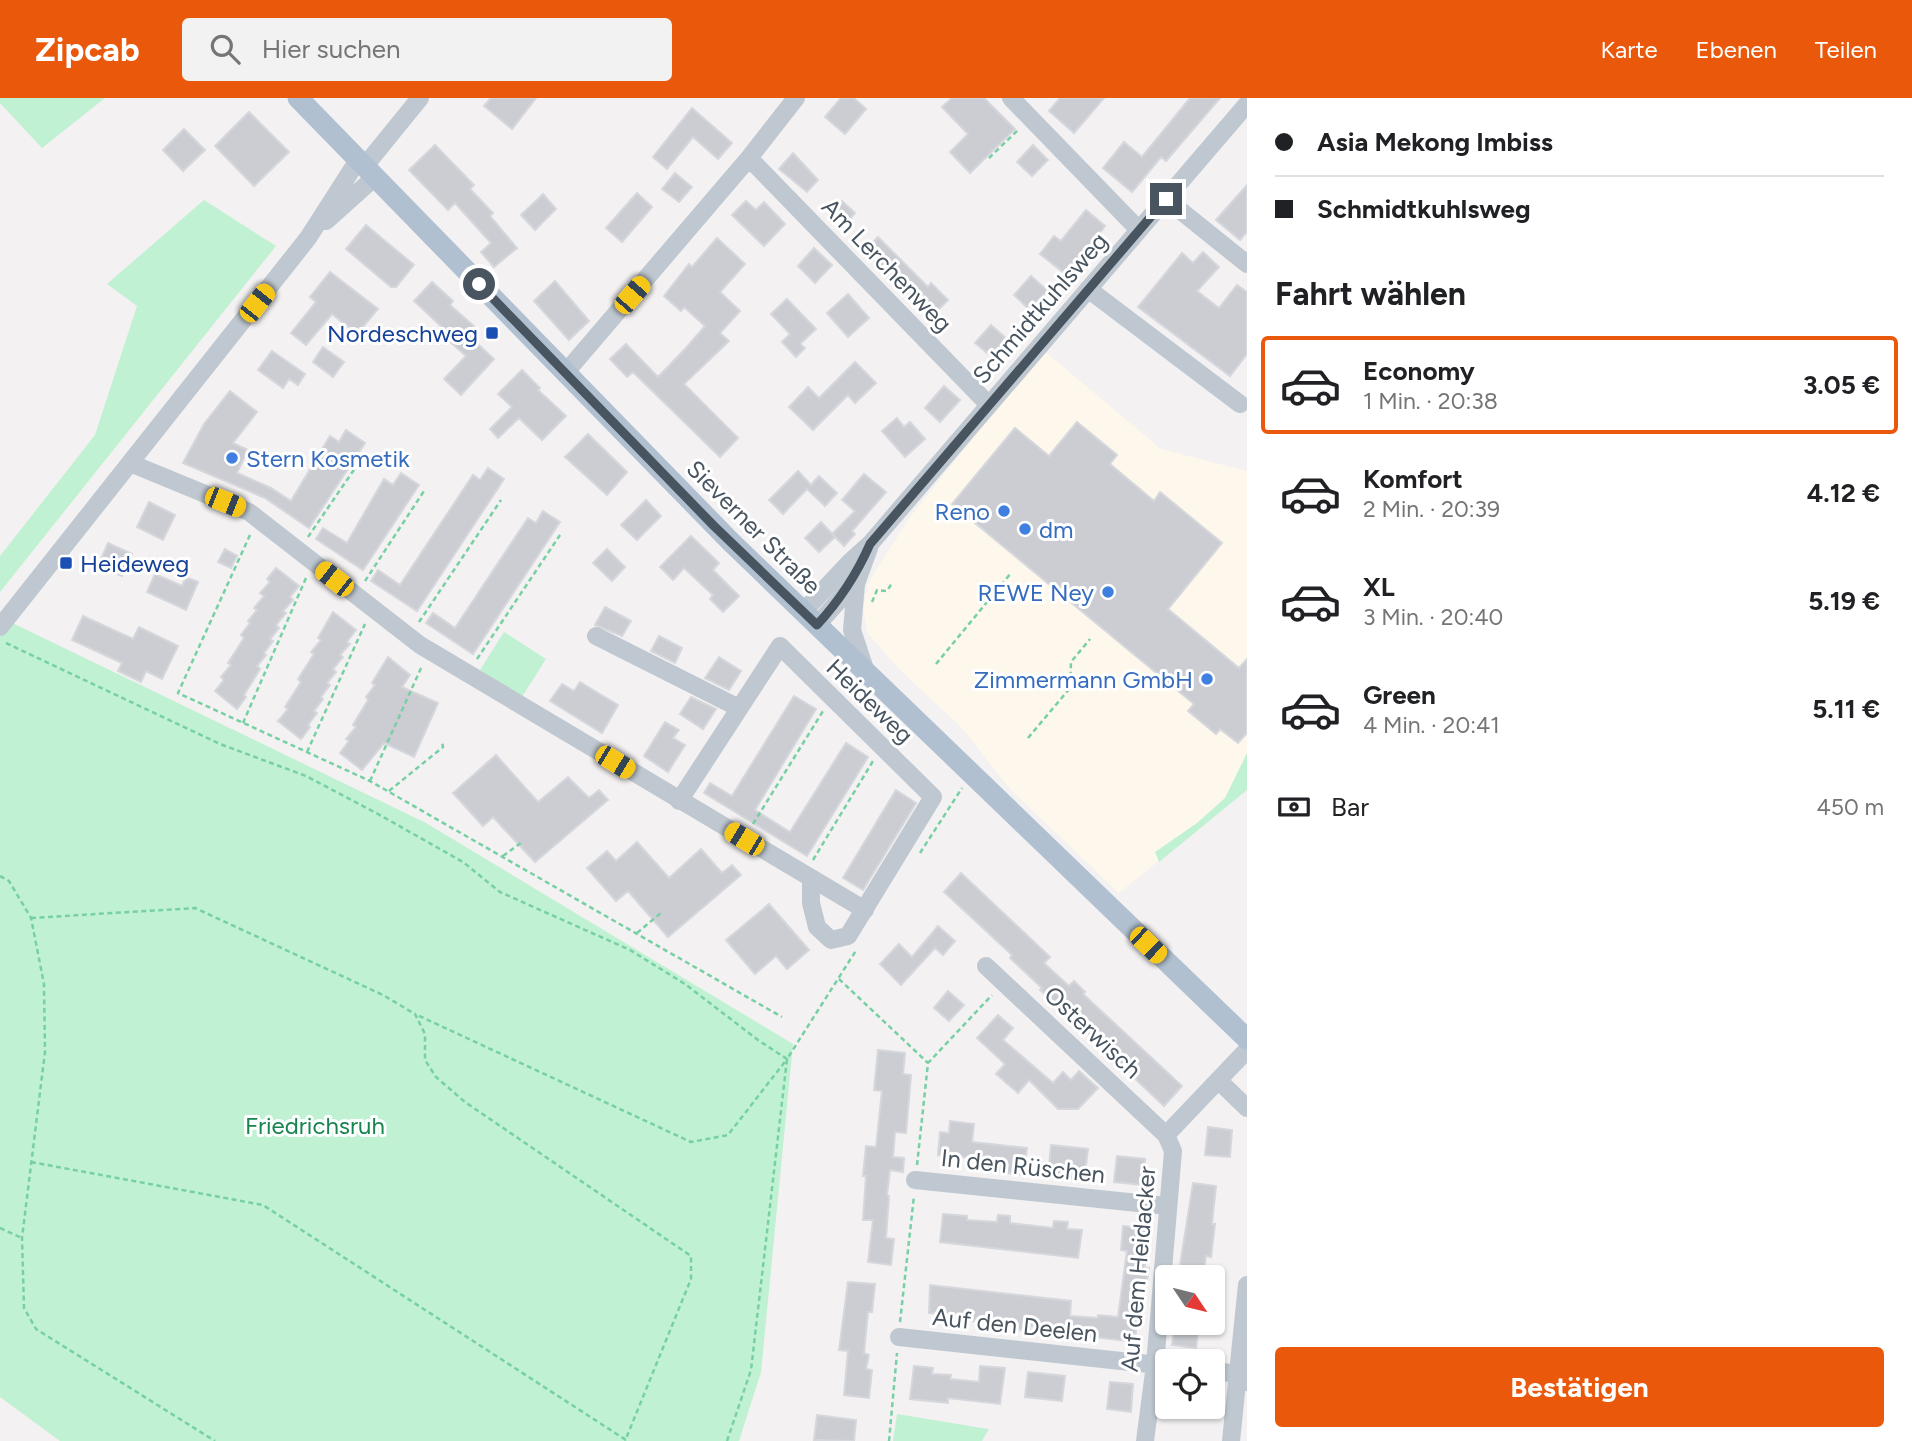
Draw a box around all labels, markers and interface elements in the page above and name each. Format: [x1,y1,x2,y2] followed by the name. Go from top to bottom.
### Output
[182,18,672,81] search box
[35,30,140,69] text: Zipcab
[206,30,244,68] icon: search
[262,33,401,65] text: Hier suchen
[1601,35,1658,64] text: Karte
[1696,35,1777,64] text: Ebenen
[1815,35,1877,64] text: Teilen
[1317,126,1553,158] text: Asia Mekong Imbiss
[1150,183,1182,215] route end
[816,192,958,338] street label: Am Lerchenweg
[1317,193,1531,225] text: Schmidtkuhlsweg
[966,226,1114,390] street label: Schmidtkuhlsweg
[463,268,495,300] route start
[611,272,654,318] car
[1275,275,1466,313] text: Fahrt wählen
[236,280,279,326] car
[327,319,478,348] place label: Nordeschweg
[484,325,500,341] marker: Nordeschweg
[1279,354,1342,417] icon: car
[1363,355,1475,387] text: Economy
[1803,369,1880,401] text: 3.05 €
[1363,387,1498,415] text: 1 Min. · 20:38
[246,444,410,473] place label: Stern Kosmetik
[224,450,240,466] marker: Stern Kosmetik
[681,454,827,600] street label: Sieverner Straße
[1279,462,1342,525] icon: car
[1363,463,1463,495] text: Komfort
[1807,477,1880,509] text: 4.12 €
[202,484,249,520] car
[1363,495,1500,523] text: 2 Min. · 20:39
[935,497,990,526] place label: Reno
[996,503,1012,519] marker: Reno
[1039,515,1074,544] place label: dm
[1017,521,1033,537] marker: dm
[80,549,189,578] place label: Heideweg
[58,555,74,571] marker: Heideweg
[311,558,358,600] car
[1279,570,1342,633] icon: car
[1363,571,1395,603] text: XL
[978,578,1094,607] place label: REWE Ney
[1100,584,1116,600] marker: REWE Ney
[1808,585,1880,617] text: 5.19 €
[1363,603,1503,631] text: 3 Min. · 20:40
[821,653,919,749] street label: Heideweg
[974,665,1193,694] place label: Zimmermann GmbH
[1199,671,1215,687] marker: Zimmermann GmbH
[1279,678,1342,741] icon: car
[1363,679,1436,711] text: Green
[1812,693,1880,725] text: 5.11 €
[1363,711,1500,739] text: 4 Min. · 20:41
[592,742,639,782] car
[1275,788,1313,826] icon: cash
[1331,791,1369,823] text: Bar
[1816,793,1884,821] text: 450 m
[721,819,768,859] car
[1126,923,1171,967] car
[1039,980,1147,1084] street label: Osterwisch
[245,1111,385,1140] park label: Friedrichsruh
[940,1143,1106,1189] street label: In den Rüschen
[1115,1165,1161,1373] street label: Auf dem Heidacker
[1155,1265,1225,1335] north arrow
[1155,1265,1225,1419] map controls
[931,1302,1099,1348] street label: Auf den Deelen
[1275,1347,1884,1427] button: Bestätigen
[1155,1349,1225,1419] button: locate

